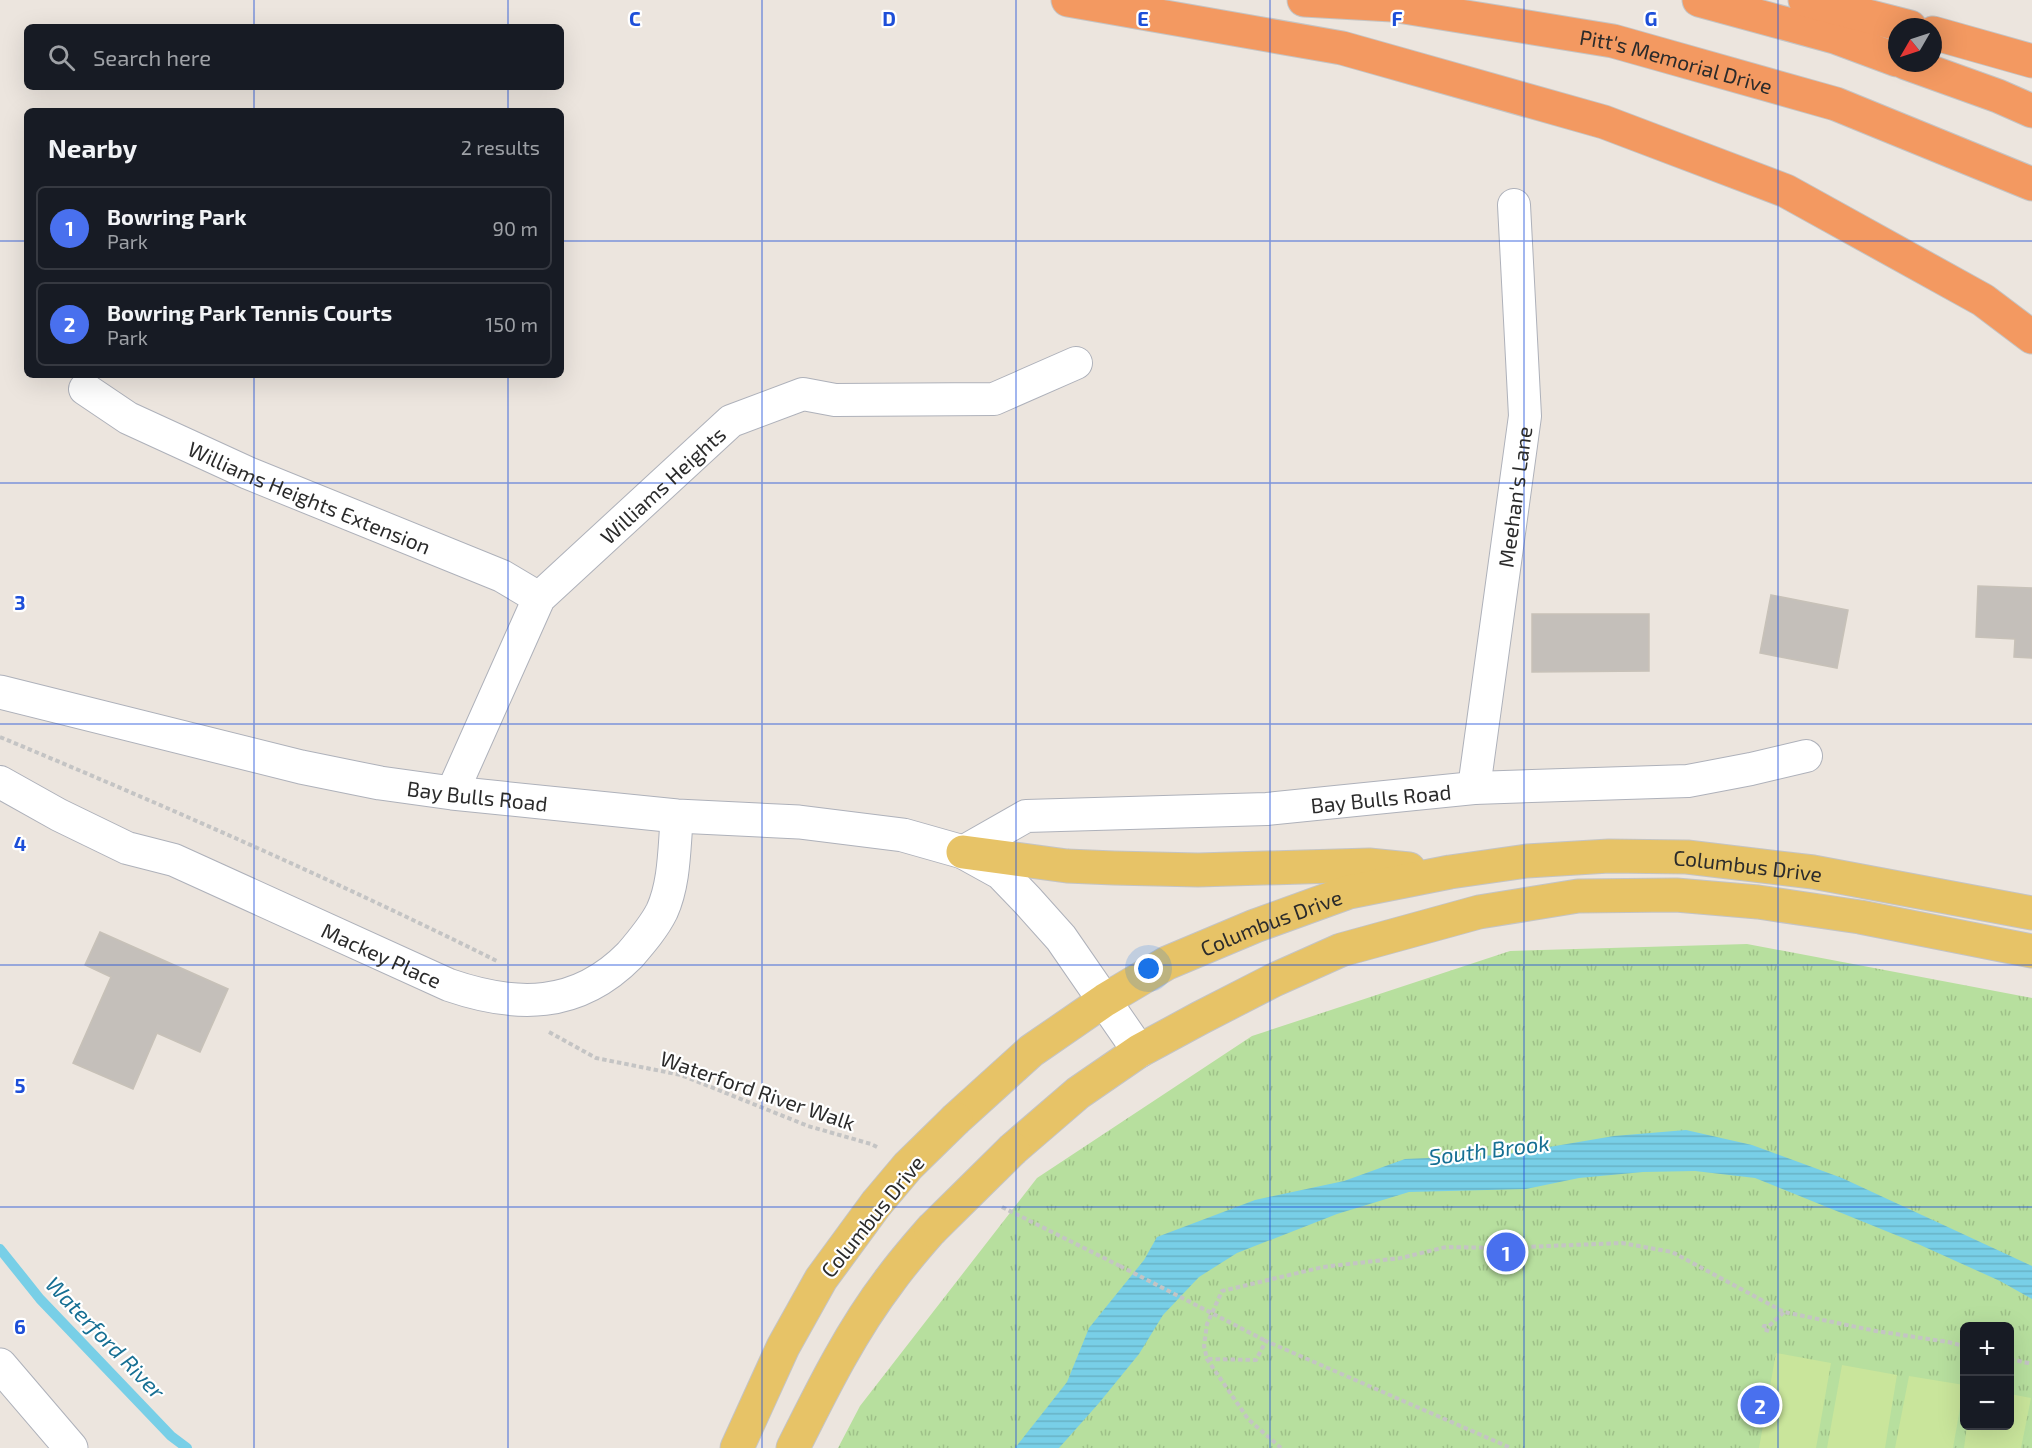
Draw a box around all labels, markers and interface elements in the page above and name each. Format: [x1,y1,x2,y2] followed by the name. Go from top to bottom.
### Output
[629,6,641,30] text: C
[882,6,896,30] text: D
[1137,6,1149,30] text: E
[1391,6,1403,30] text: F
[1645,6,1657,30] text: G
[1888,18,1942,72] north arrow
[1578,23,1776,98] street label: Pitt's Memorial Drive
[24,24,564,90] search box
[45,41,78,74] icon: search
[93,44,211,70] text: Search here
[48,132,137,163] text: Nearby
[461,135,540,159] text: 2 results
[107,203,247,229] text: Bowring Park
[65,216,74,240] text: 1
[493,216,538,240] text: 90 m
[107,229,148,253] text: Park
[107,299,392,325] text: Bowring Park Tennis Courts
[64,312,75,336] text: 2
[485,312,538,336] text: 150 m
[107,325,148,349] text: Park
[594,421,730,548] street label: Williams Heights
[1492,425,1536,569] street label: Meehan's Lane
[185,435,435,558] street label: Williams Heights Extension
[14,590,26,614] text: 3
[406,774,549,815] street label: Bay Bulls Road
[1309,778,1452,817] street label: Bay Bulls Road
[14,831,27,855] text: 4
[1673,844,1825,886] street label: Columbus Drive
[1196,883,1345,960] street label: Columbus Drive
[318,916,446,992] street label: Mackey Place
[1134,954,1163,983] your location
[657,1045,859,1135] street label: Waterford River Walk
[14,1073,26,1097] text: 5
[1427,1129,1551,1169] water label: South Brook
[815,1150,929,1282] street label: Columbus Drive
[1486,1230,1526,1274] pin: 1
[41,1270,172,1404] water label: Waterford River
[14,1314,26,1338] text: 6
[1960,1322,2014,1430] map controls
[1960,1322,2014,1376] button: +
[1960,1376,2014,1430] button: −
[1740,1382,1780,1428] pin: 2

